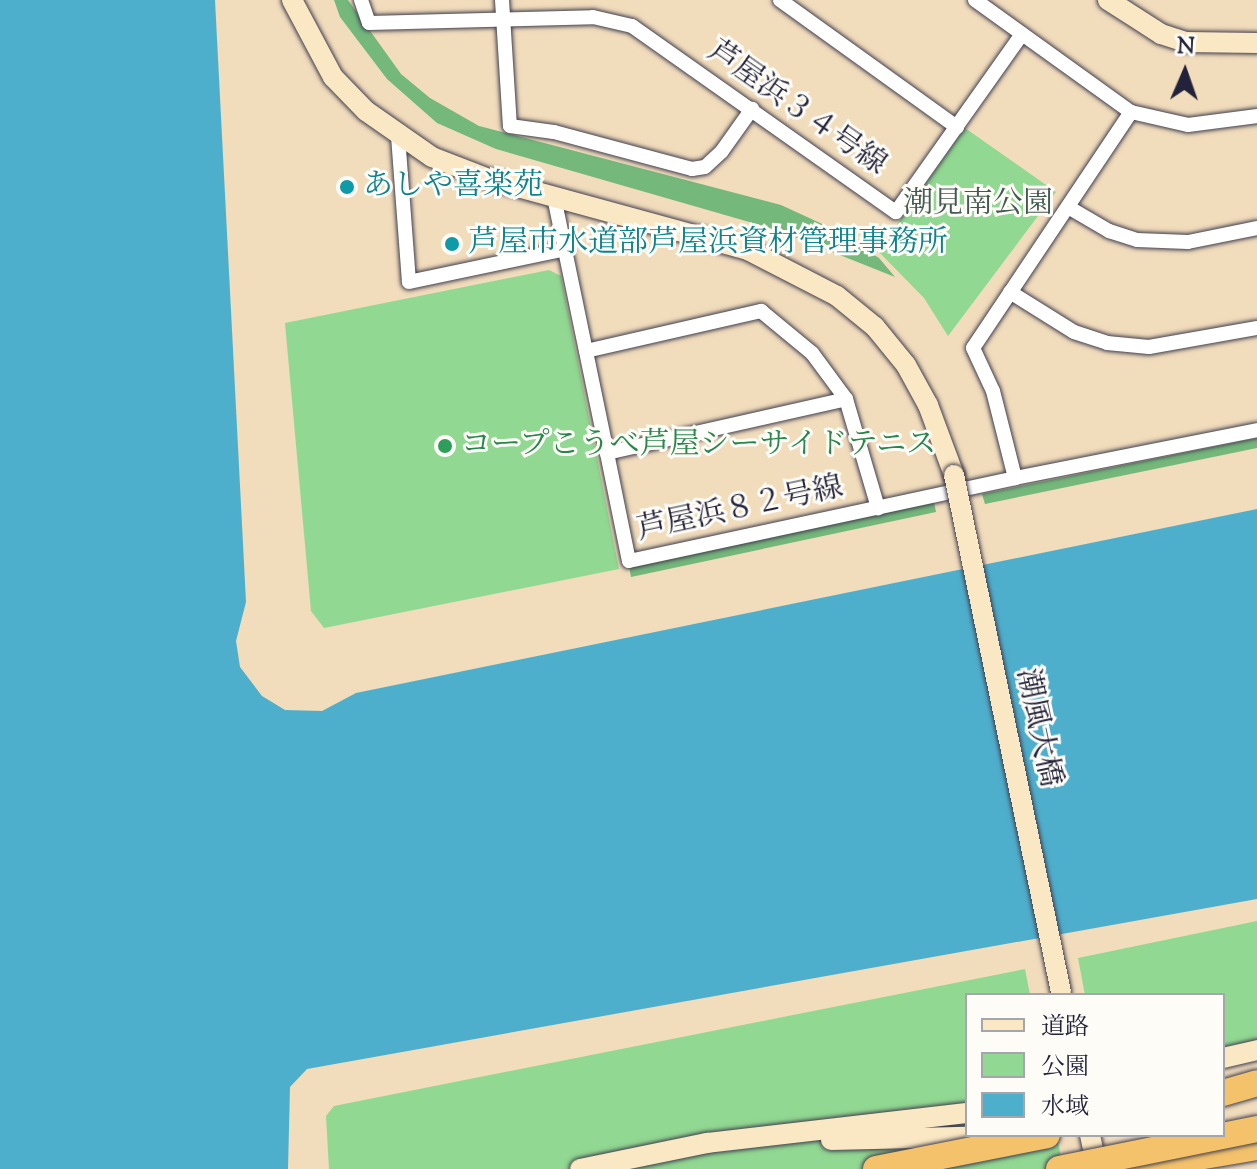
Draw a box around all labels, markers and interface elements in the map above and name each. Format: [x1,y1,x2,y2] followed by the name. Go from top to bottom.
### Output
[1145,32,1225,112] north arrow
[1177,32,1195,64] text: N
[700,34,892,184] street label: 芦屋浜３４号線
[363,169,543,205] place label: あしや喜楽苑
[338,178,356,196] marker: あしや喜楽苑
[903,187,1053,223] park label: 潮見南公園
[468,226,948,262] place label: 芦屋市水道部芦屋浜資材管理事務所
[443,235,461,253] marker: 芦屋市水道部芦屋浜資材管理事務所
[461,428,941,464] place label: コープこうべ芦屋シーサイドテニス
[436,437,454,455] marker: コープこうべ芦屋シーサイドテニス
[634,471,846,549] street label: 芦屋浜８２号線
[1007,666,1067,790] street label: 潮風大橋
[965,993,1225,1137] legend
[1041,1011,1089,1045] text: 道路
[1041,1051,1089,1085] text: 公園
[1041,1091,1089,1125] text: 水域

